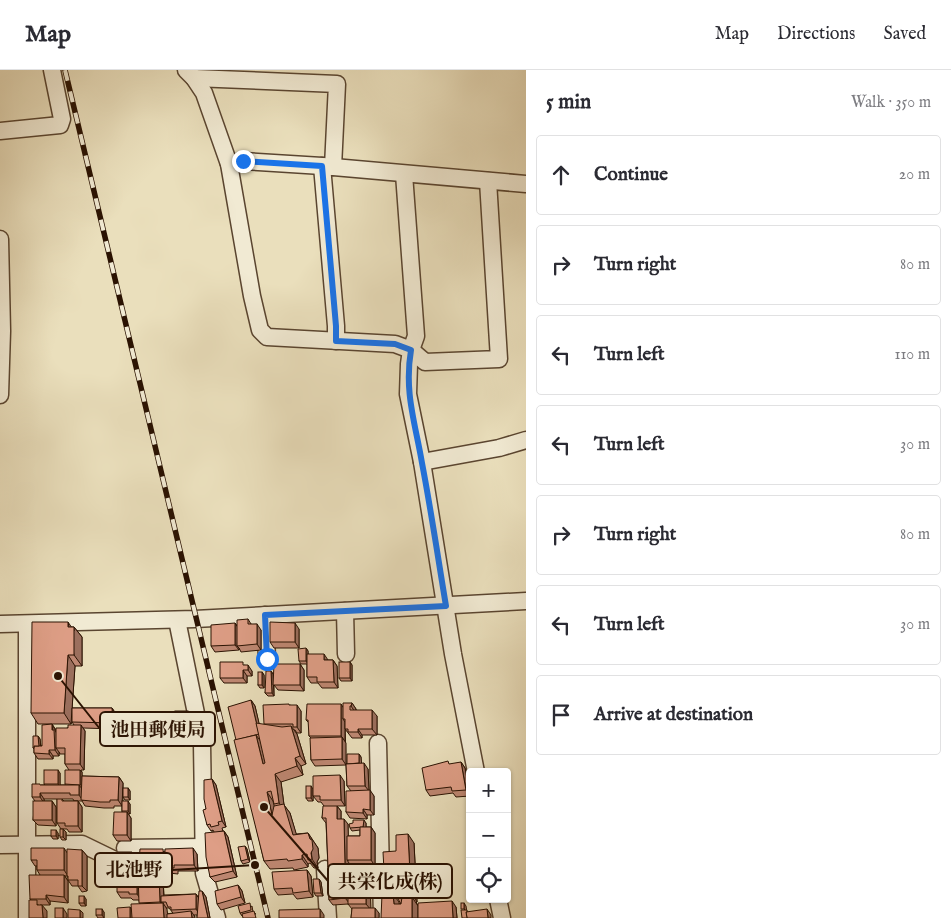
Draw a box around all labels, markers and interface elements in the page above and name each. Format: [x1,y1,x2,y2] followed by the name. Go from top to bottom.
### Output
[25,19,71,50] text: Map
[715,23,749,46] text: Map
[777,23,855,46] text: Directions
[883,23,926,46] text: Saved
[546,89,591,116] text: 5 min
[851,93,931,113] text: Walk · 350 m
[232,150,255,173] route end
[547,161,575,189] icon: ahead
[594,163,668,187] text: Continue
[899,165,930,185] text: 20 m
[547,251,575,279] icon: right
[594,253,676,277] text: Turn right
[900,255,930,275] text: 80 m
[547,341,575,369] icon: left
[594,343,665,367] text: Turn left
[894,345,930,365] text: 110 m
[547,431,575,459] icon: left
[594,433,665,457] text: Turn left
[900,435,930,455] text: 30 m
[547,521,575,549] icon: right
[594,523,676,547] text: Turn right
[900,525,930,545] text: 80 m
[547,611,575,639] icon: left
[594,613,665,637] text: Turn left
[900,615,930,635] text: 30 m
[256,648,279,671] route start
[547,701,575,729] icon: arrive
[594,703,753,727] text: Arrive at destination
[100,712,215,746] callout: 池田郵便局
[110,719,206,743] text: 池田郵便局
[466,768,511,903] map controls
[466,768,511,813] button: +
[466,813,511,858] button: −
[95,853,172,887] callout: 北池野
[466,858,511,903] button: locate
[105,859,163,883] text: 北池野
[328,864,452,898] callout: 共栄化成(株)
[338,871,443,895] text: 共栄化成(株)

